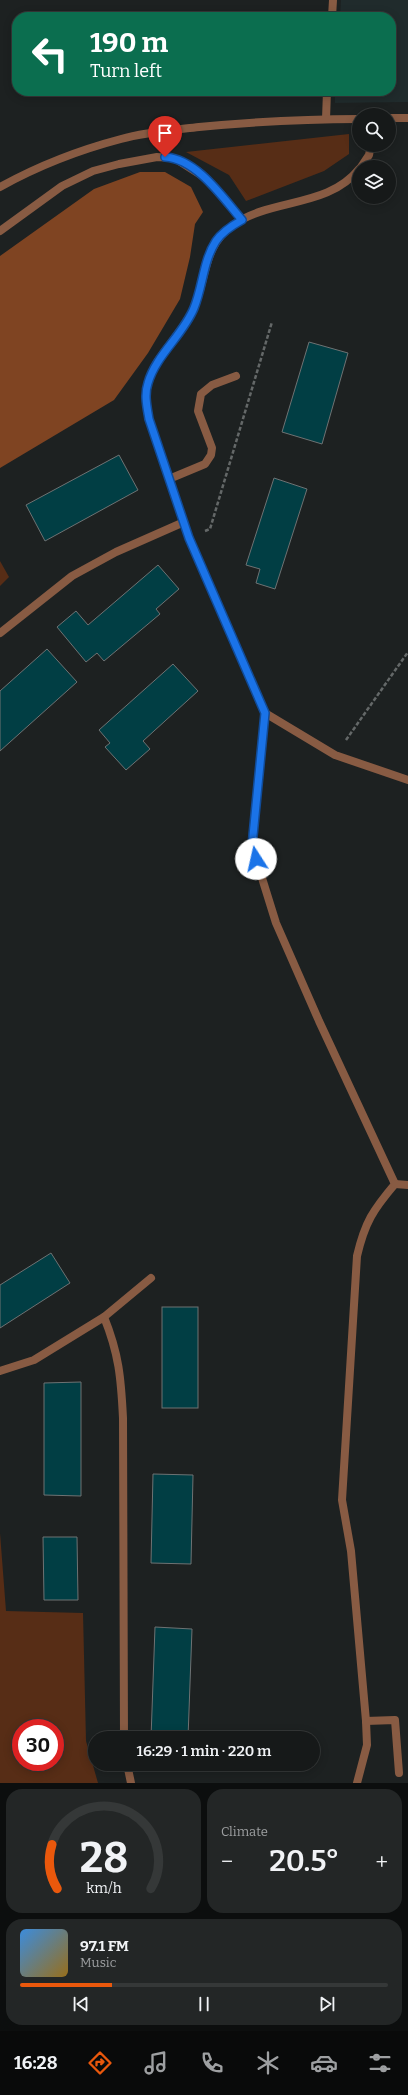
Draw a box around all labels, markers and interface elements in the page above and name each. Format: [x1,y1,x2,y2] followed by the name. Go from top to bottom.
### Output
[90,26,168,59] text: 190 m
[24,28,76,80] icon: left
[90,60,162,82] text: Turn left
[352,108,396,204] map controls
[352,108,396,152] button: search
[148,116,182,157] pin
[154,122,176,144] icon: arrive
[352,160,396,204] button: layers
[235,838,277,880] position arrow
[12,1719,64,1771] speed limit sign: 30
[137,1742,271,1760] text: 16:29 · 1 min · 220 m
[221,1824,268,1839] text: Climate
[79,1833,128,1883] text: 28
[269,1843,339,1879] text: 20.5°
[221,1848,233,1875] text: −
[375,1848,388,1875] text: +
[86,1880,121,1897] text: km/h
[80,1937,129,1955] text: 97.1 FM
[80,1955,116,1970] text: Music
[70,1993,92,2015] icon: previous
[193,1993,215,2015] icon: pause
[316,1993,338,2015] icon: next
[86,2049,114,2077] icon: directions
[142,2049,170,2077] icon: music
[198,2049,226,2077] icon: phone
[254,2049,282,2077] icon: climate
[310,2049,338,2077] icon: car
[366,2049,394,2077] icon: filters
[14,2052,58,2074] text: 16:28

